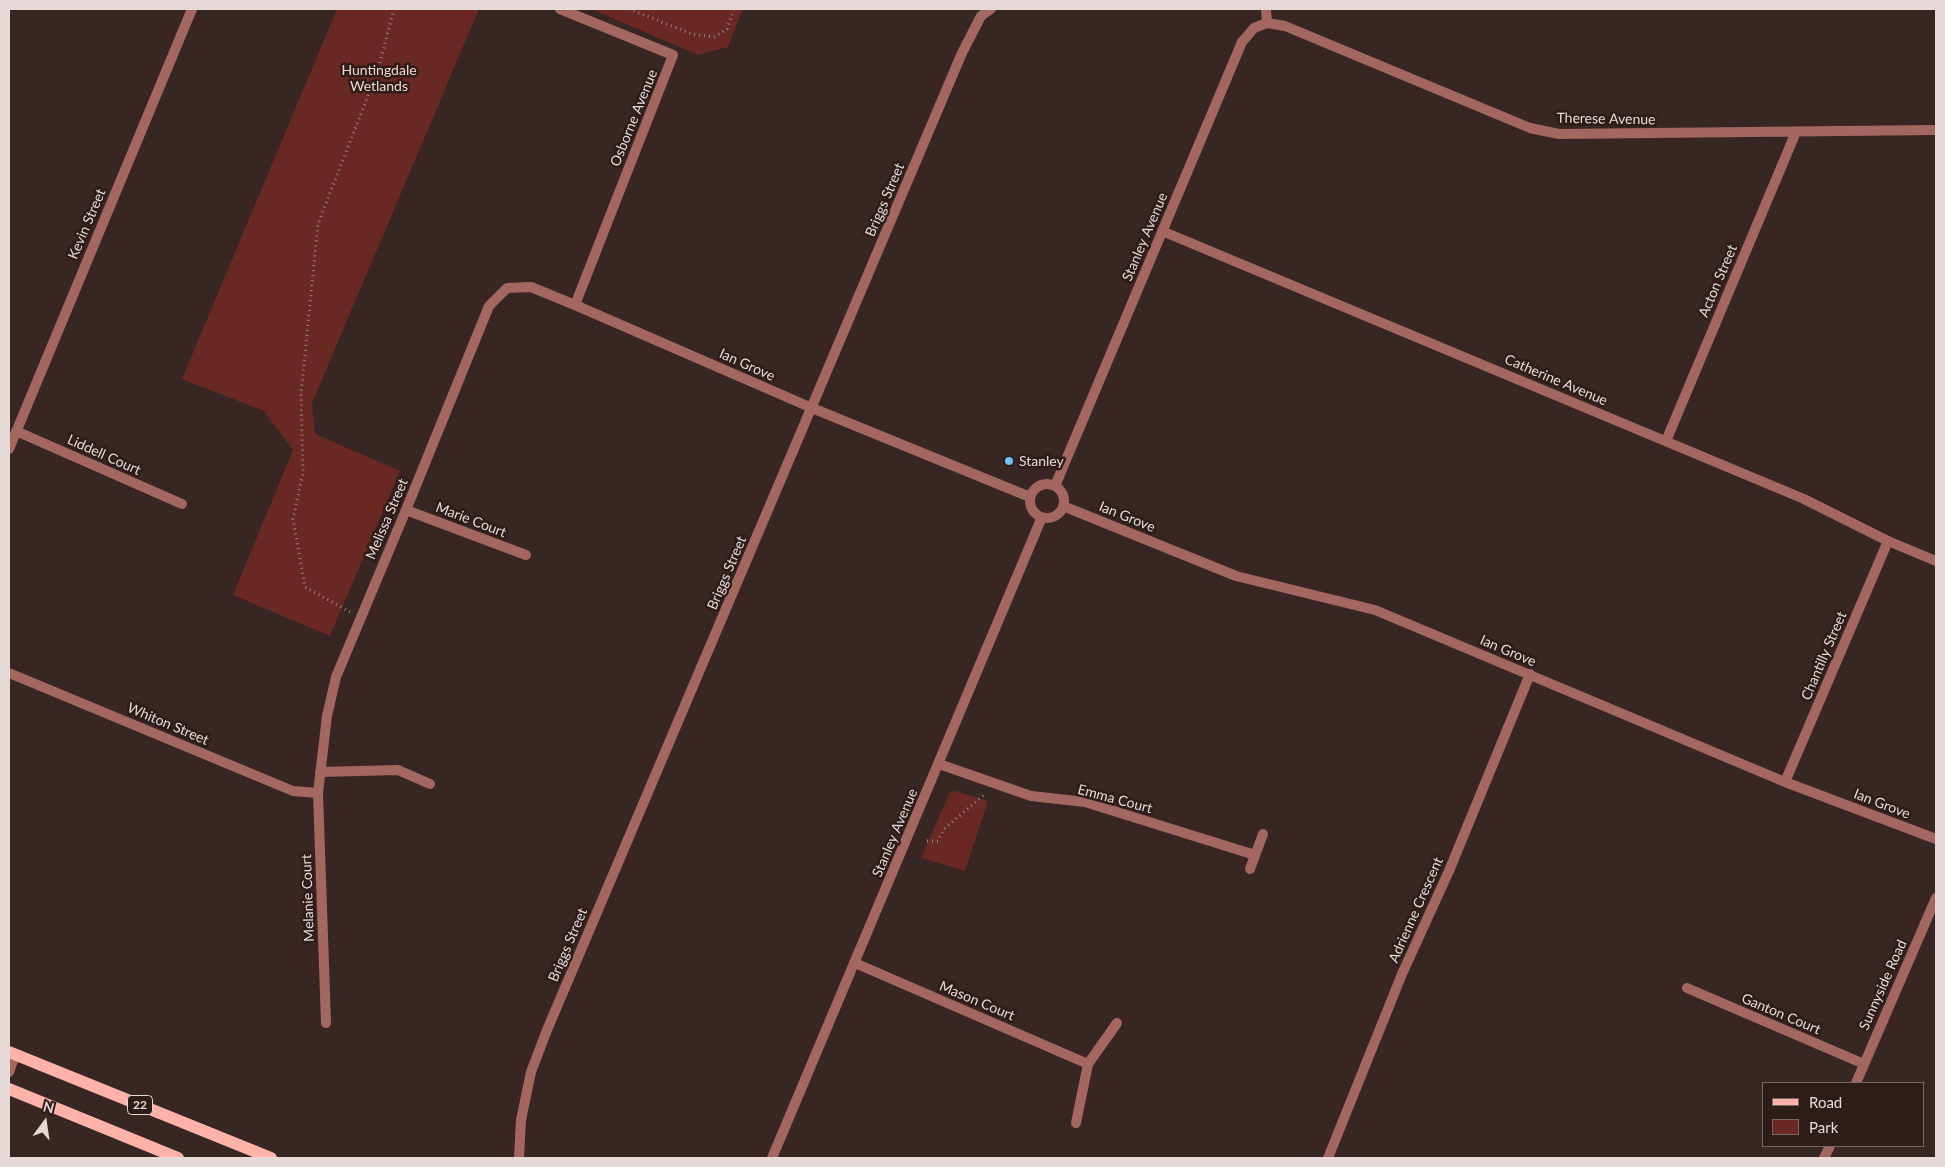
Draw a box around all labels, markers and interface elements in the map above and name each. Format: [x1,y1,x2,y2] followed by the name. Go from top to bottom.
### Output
[341,62,417,94] park label: Huntingdale Wetlands
[607,67,661,169] street label: Osborne Avenue
[1556,110,1656,128] street label: Therese Avenue
[862,161,908,239] street label: Briggs Street
[65,186,109,262] street label: Kevin Street
[1119,190,1171,284] street label: Stanley Avenue
[1695,242,1741,320] street label: Acton Street
[717,345,777,385] street label: Ian Grove
[1502,351,1610,409] street label: Catherine Avenue
[65,431,143,479] street label: Liddell Court
[1019,453,1064,469] place label: Stanley
[1003,455,1015,467] marker: Stanley
[362,476,412,562] street label: Melissa Street
[1096,498,1158,536] street label: Ian Grove
[433,499,509,541] street label: Marie Court
[704,534,750,612] street label: Briggs Street
[1798,609,1850,703] street label: Chantilly Street
[1477,632,1539,670] street label: Ian Grove
[125,699,211,749] street label: Whiton Street
[1076,781,1154,817] street label: Emma Court
[869,786,921,880] street label: Stanley Avenue
[1851,786,1913,822] street label: Ian Grove
[298,854,318,942] street label: Melanie Court
[1385,855,1447,965] street label: Adrienne Crescent
[545,906,591,984] street label: Briggs Street
[1856,937,1910,1033] street label: Sunnyside Road
[937,978,1017,1024] street label: Mason Court
[1739,990,1823,1038] street label: Ganton Court
[1762,1082,1925,1147] legend
[1809,1093,1842,1111] text: Road
[128,1096,152,1114] road number: 22
[20,1097,70,1147] north arrow
[41,1097,56,1117] text: N
[1809,1118,1838,1136] text: Park

